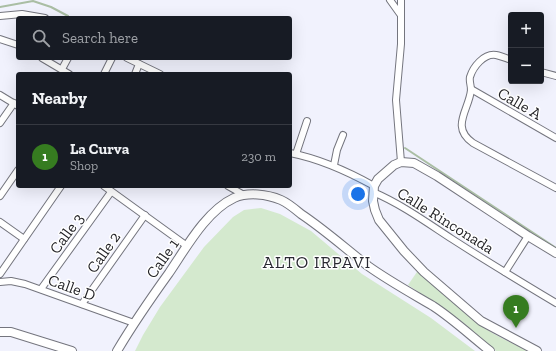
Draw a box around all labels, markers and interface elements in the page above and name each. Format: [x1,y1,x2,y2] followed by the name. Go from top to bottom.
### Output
[508,12,544,84] map controls
[508,12,544,48] button: +
[16,16,292,60] search box
[30,27,52,49] icon: search
[62,29,138,47] text: Search here
[508,48,544,84] button: −
[494,83,546,124] street label: Calle A
[32,88,87,108] text: Nearby
[70,140,129,158] text: La Curva
[42,149,48,164] text: 1
[241,149,276,164] text: 230 m
[70,158,98,173] text: Shop
[394,183,498,258] street label: Calle Rinconada
[348,184,368,204] your location
[45,209,88,257] street label: Calle 3
[82,228,124,277] street label: Calle 2
[142,235,183,282] street label: Calle 1
[263,252,371,272] district label: ALTO IRPAVI
[46,270,98,305] street label: Calle D
[503,295,529,328] pin: 1

